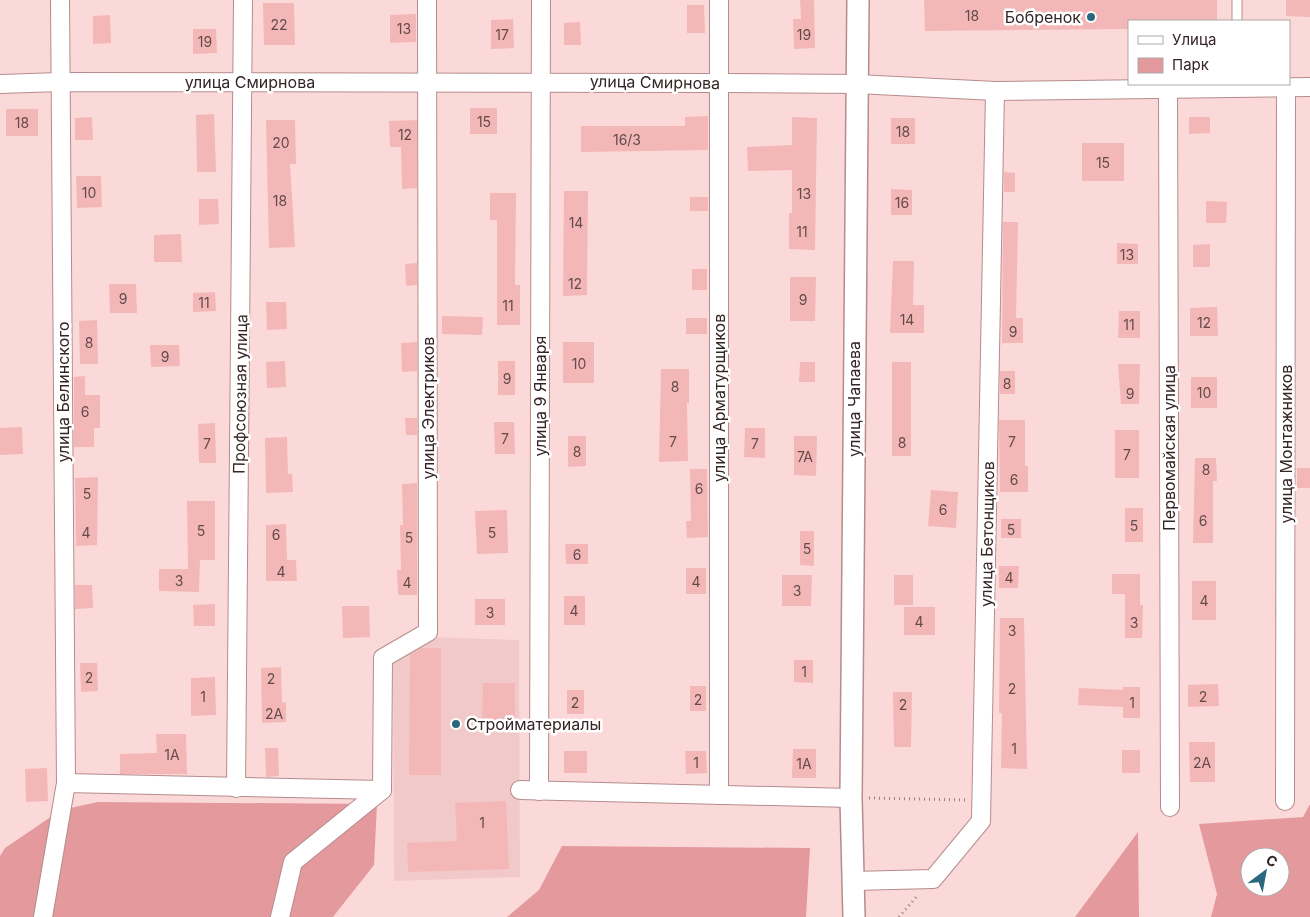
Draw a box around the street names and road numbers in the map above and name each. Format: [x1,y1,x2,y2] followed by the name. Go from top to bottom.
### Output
[590,71,720,93] street label: улица Смирнова
[185,72,315,92] street label: улица Смирнова
[229,314,251,474] street label: Профсоюзная улица
[709,314,729,482] street label: улица Арматурщиков
[53,321,73,463] street label: улица Белинского
[530,336,550,456] street label: улица 9 Января
[418,337,438,479] street label: улица Электриков
[844,341,864,457] street label: улица Чапаева
[1159,365,1179,531] street label: Первомайская улица
[1276,365,1296,523] street label: улица Монтажников
[976,461,998,607] street label: улица Бетонщиков

